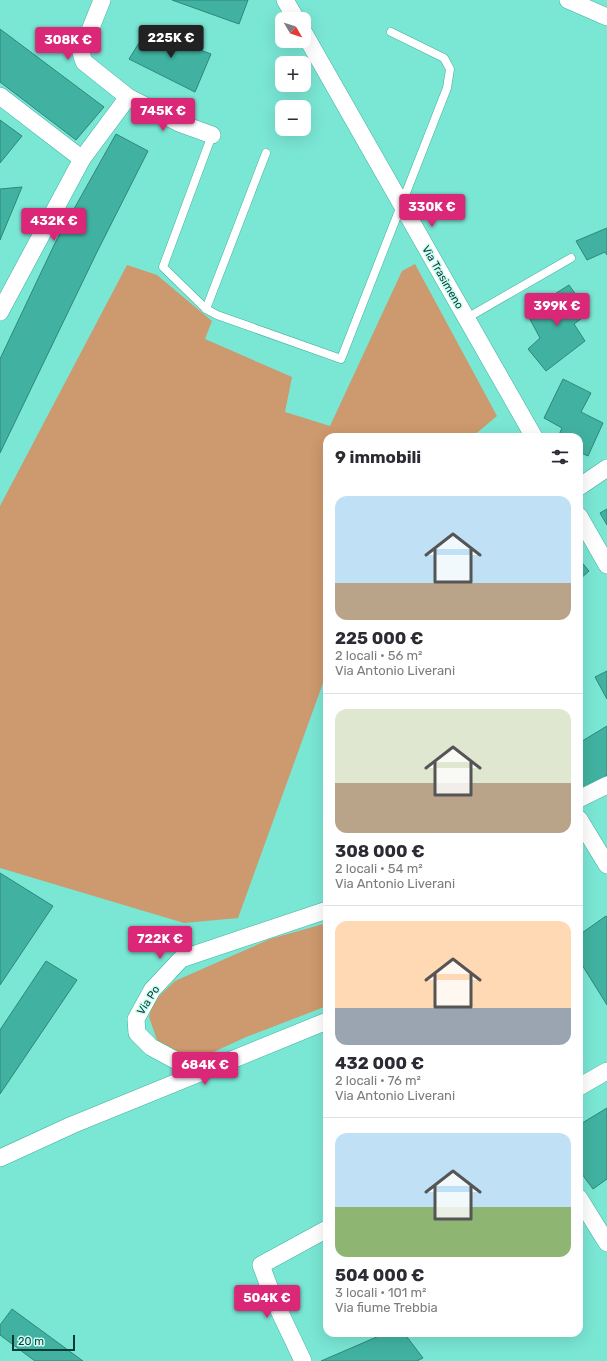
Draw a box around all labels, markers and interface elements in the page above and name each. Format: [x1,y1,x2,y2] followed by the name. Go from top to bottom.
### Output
[275,12,311,48] north arrow
[275,12,311,136] map controls
[138,25,204,59] pin: 225K €
[35,27,101,61] pin: 308K €
[148,30,194,45] text: 225K €
[44,32,92,47] text: 308K €
[275,56,311,92] button: +
[130,98,196,132] pin: 745K €
[275,100,311,136] button: −
[140,103,186,118] text: 745K €
[399,194,465,228] pin: 330K €
[408,199,456,214] text: 330K €
[21,208,87,242] pin: 432K €
[30,213,78,228] text: 432K €
[419,243,466,311] street label: Via Trasimeno
[524,293,590,327] pin: 399K €
[534,298,580,313] text: 399K €
[549,446,571,468] icon: filters
[335,447,421,467] text: 9 immobili
[417,522,489,594] icon: home
[335,628,423,648] text: 225 000 €
[335,648,423,663] text: 2 locali · 56 m²
[335,663,455,678] text: Via Antonio Liverani
[417,735,489,807] icon: home
[335,841,425,861] text: 308 000 €
[335,861,423,876] text: 2 locali · 54 m²
[335,876,455,891] text: Via Antonio Liverani
[127,926,193,960] pin: 722K €
[137,931,183,946] text: 722K €
[417,947,489,1019] icon: home
[134,983,163,1017] street label: Via Po
[172,1052,238,1086] pin: 684K €
[335,1053,424,1073] text: 432 000 €
[181,1057,229,1072] text: 684K €
[335,1073,421,1088] text: 2 locali · 76 m²
[335,1088,455,1103] text: Via Antonio Liverani
[417,1159,489,1231] icon: home
[335,1265,424,1285] text: 504 000 €
[234,1285,300,1319] pin: 504K €
[335,1285,427,1300] text: 3 locali · 101 m²
[243,1290,291,1305] text: 504K €
[335,1300,438,1315] text: Via fiume Trebbia
[12,1333,75,1352] scale bar
[18,1335,44,1348] text: 20 m

